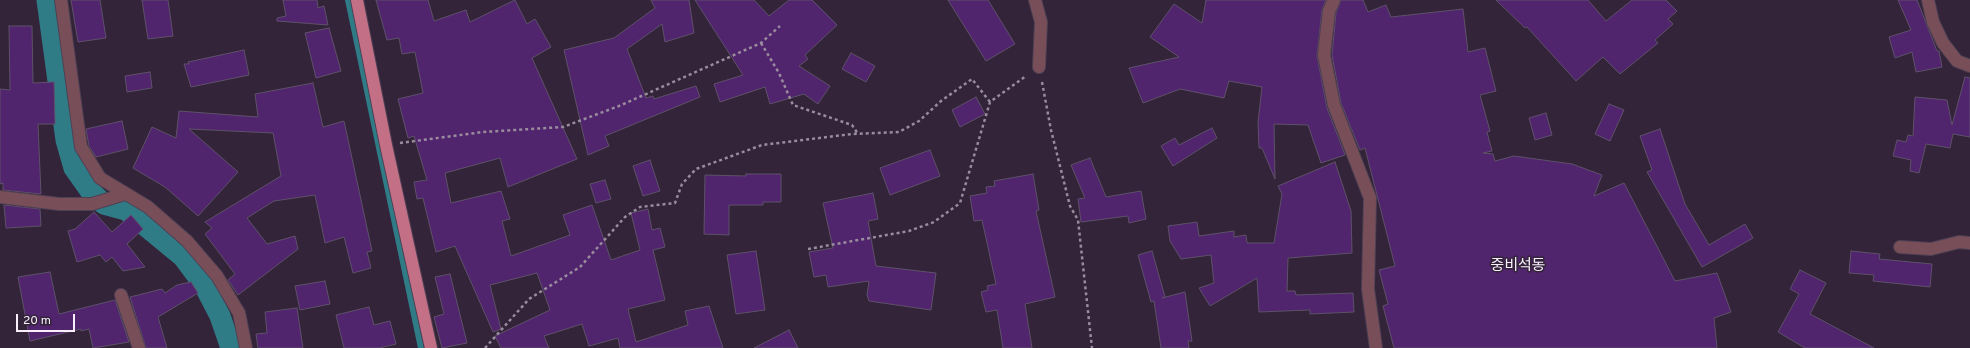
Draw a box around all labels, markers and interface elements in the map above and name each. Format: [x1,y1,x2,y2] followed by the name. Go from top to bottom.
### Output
[1490,258,1546,276] district label: 중비석동
[18,306,77,332] scale bar
[23,313,51,329] text: 20 m

